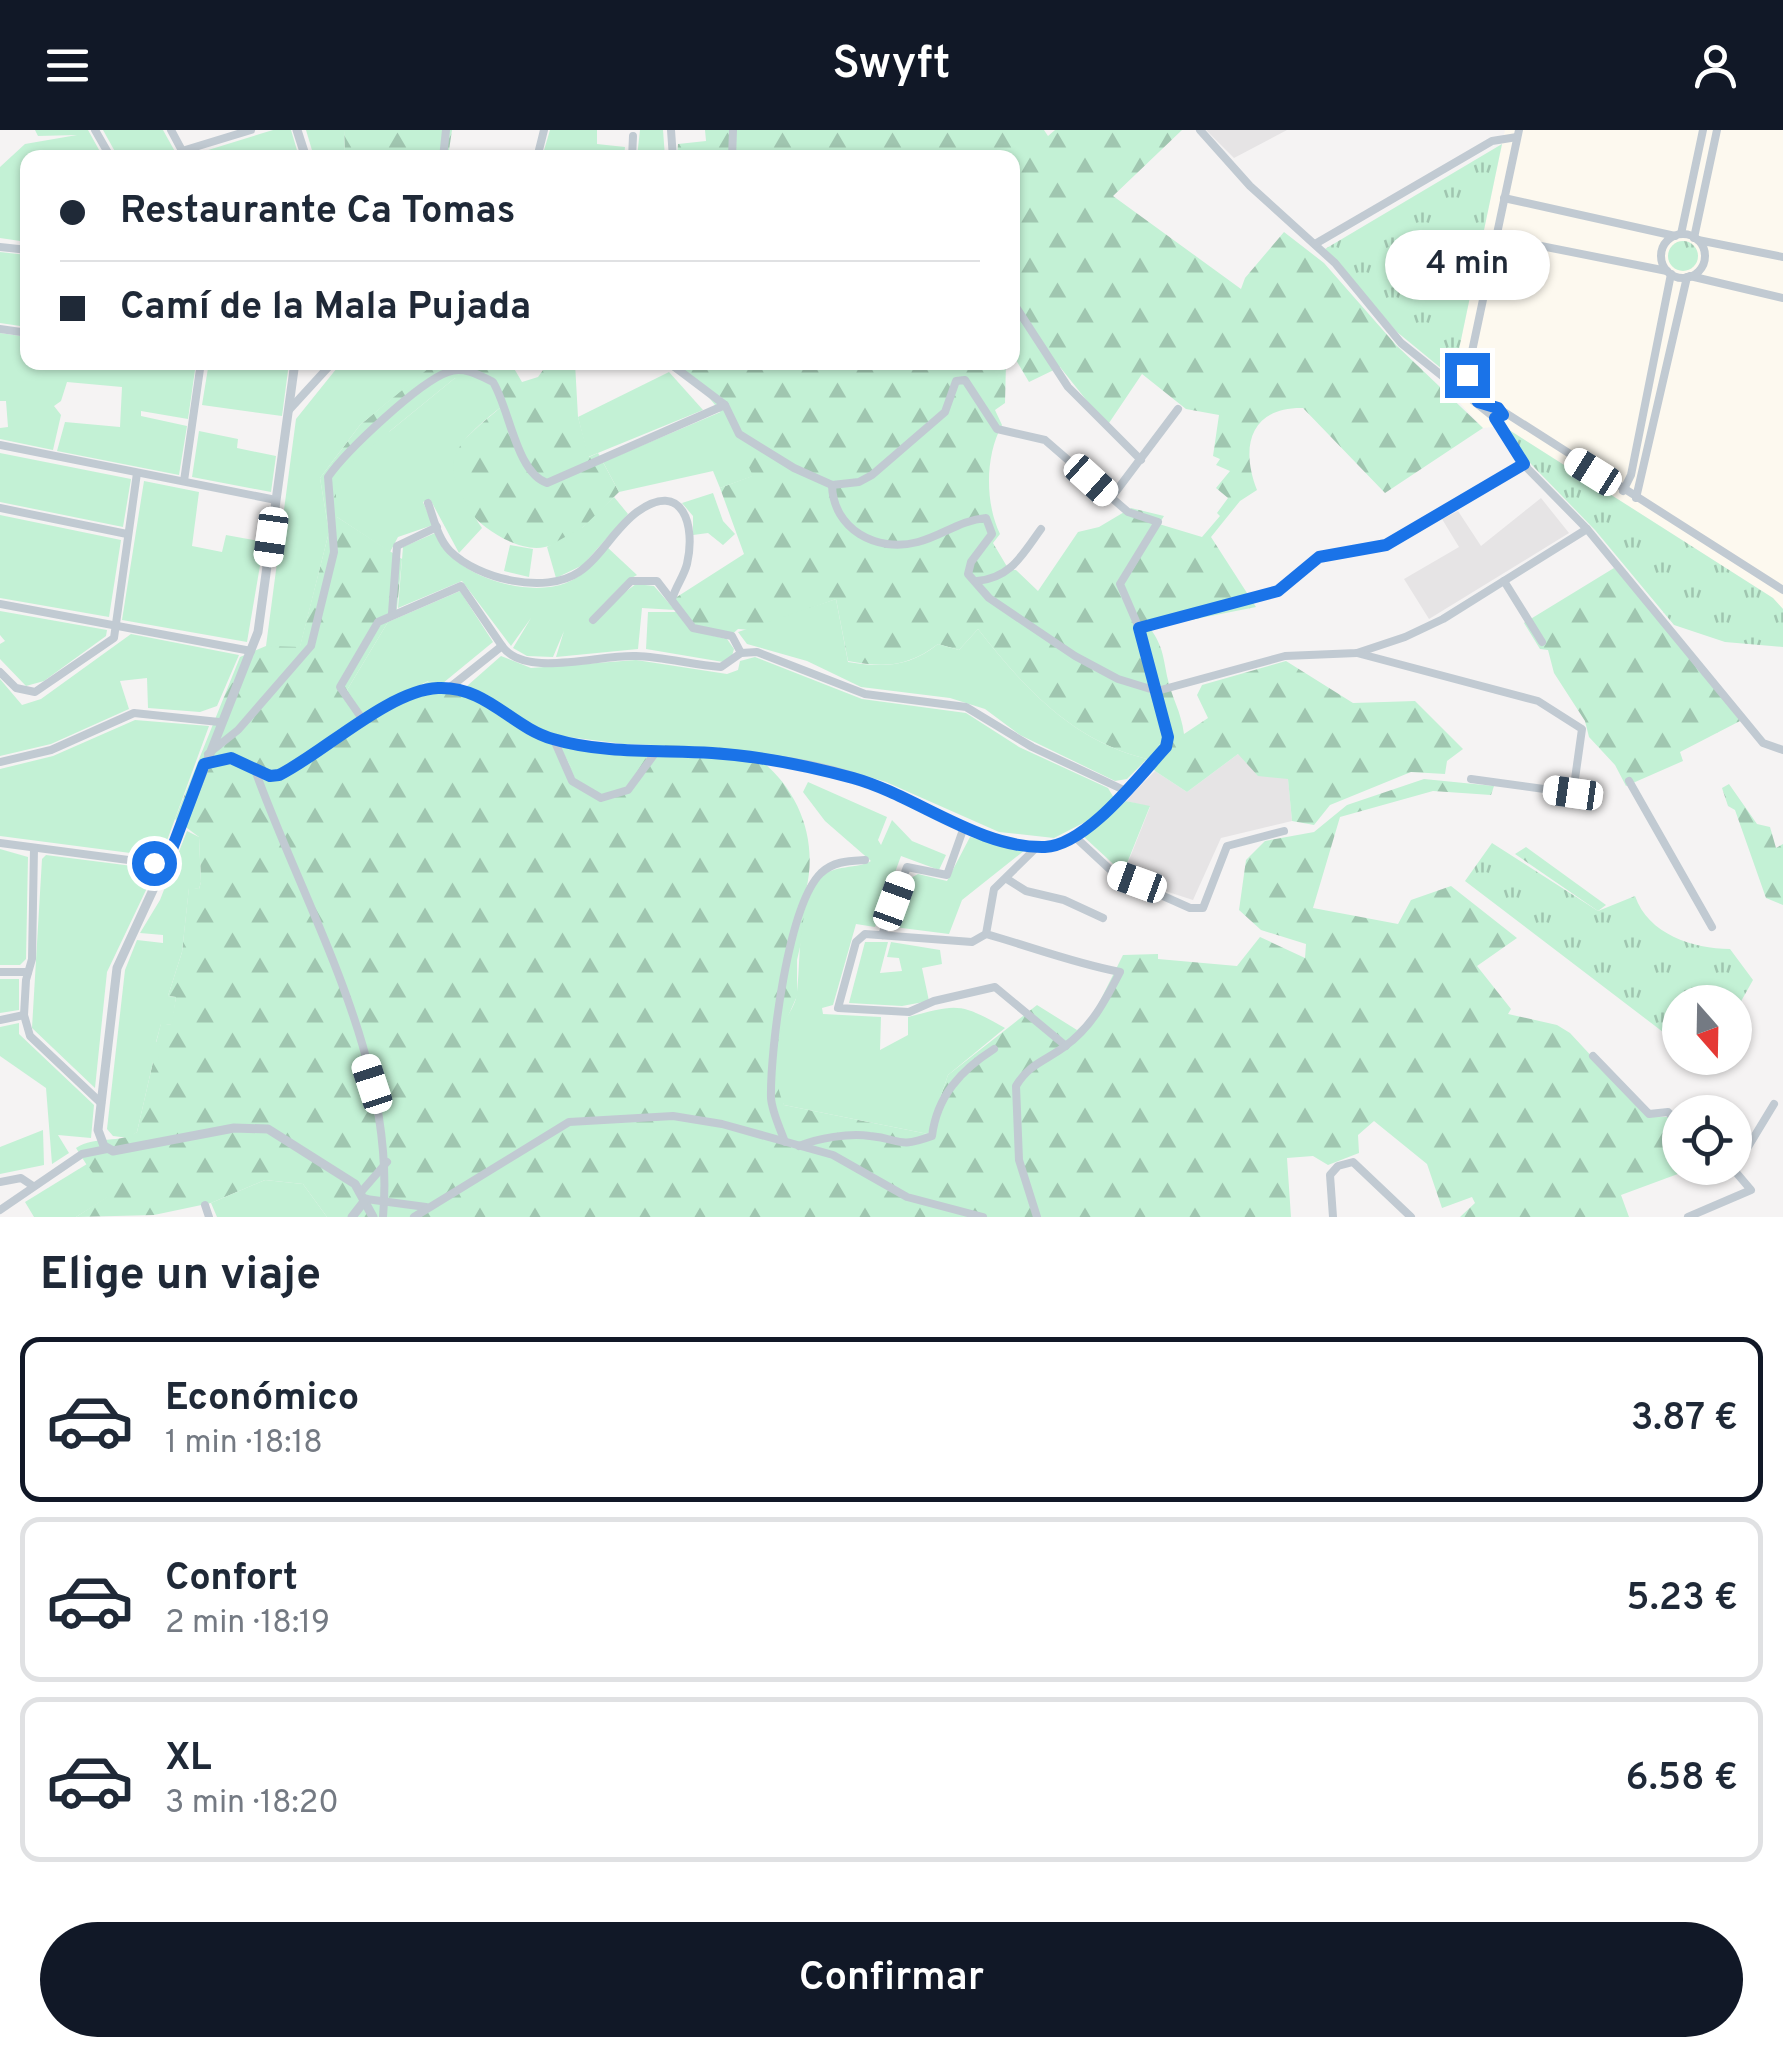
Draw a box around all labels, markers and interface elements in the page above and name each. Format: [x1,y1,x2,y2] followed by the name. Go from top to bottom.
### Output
[832,37,951,94] text: Swyft
[40,38,95,93] icon: menu
[1688,38,1743,93] icon: person
[120,188,515,237] text: Restaurante Ca Tomas
[1384,230,1550,300] callout: 4 min
[1426,245,1509,285] text: 4 min
[120,284,531,333] text: Camí de la Mala Pujada
[1445,353,1490,398] route end
[1560,443,1626,501] car
[1059,449,1123,511] car
[252,505,290,569] car
[1541,774,1605,812] car
[132,841,177,886] route start
[1104,858,1170,906] car
[870,868,918,934] car
[1662,985,1752,1075] north arrow
[1662,985,1752,1185] map controls
[348,1051,396,1117] car
[1662,1095,1752,1185] button: locate
[40,1248,321,1305] text: Elige un viaje
[45,1375,135,1465] icon: car
[165,1375,359,1424] text: Económico
[1631,1395,1738,1444] text: 3.87 €
[165,1424,323,1464] text: 1 min · 18:18
[45,1555,135,1645] icon: car
[165,1555,298,1604] text: Confort
[1626,1575,1738,1624] text: 5.23 €
[165,1604,330,1644] text: 2 min · 18:19
[45,1735,135,1825] icon: car
[165,1735,212,1784] text: XL
[1626,1755,1738,1804] text: 6.58 €
[165,1784,339,1824] text: 3 min · 18:20
[40,1922,1743,2037] button: Confirmar

